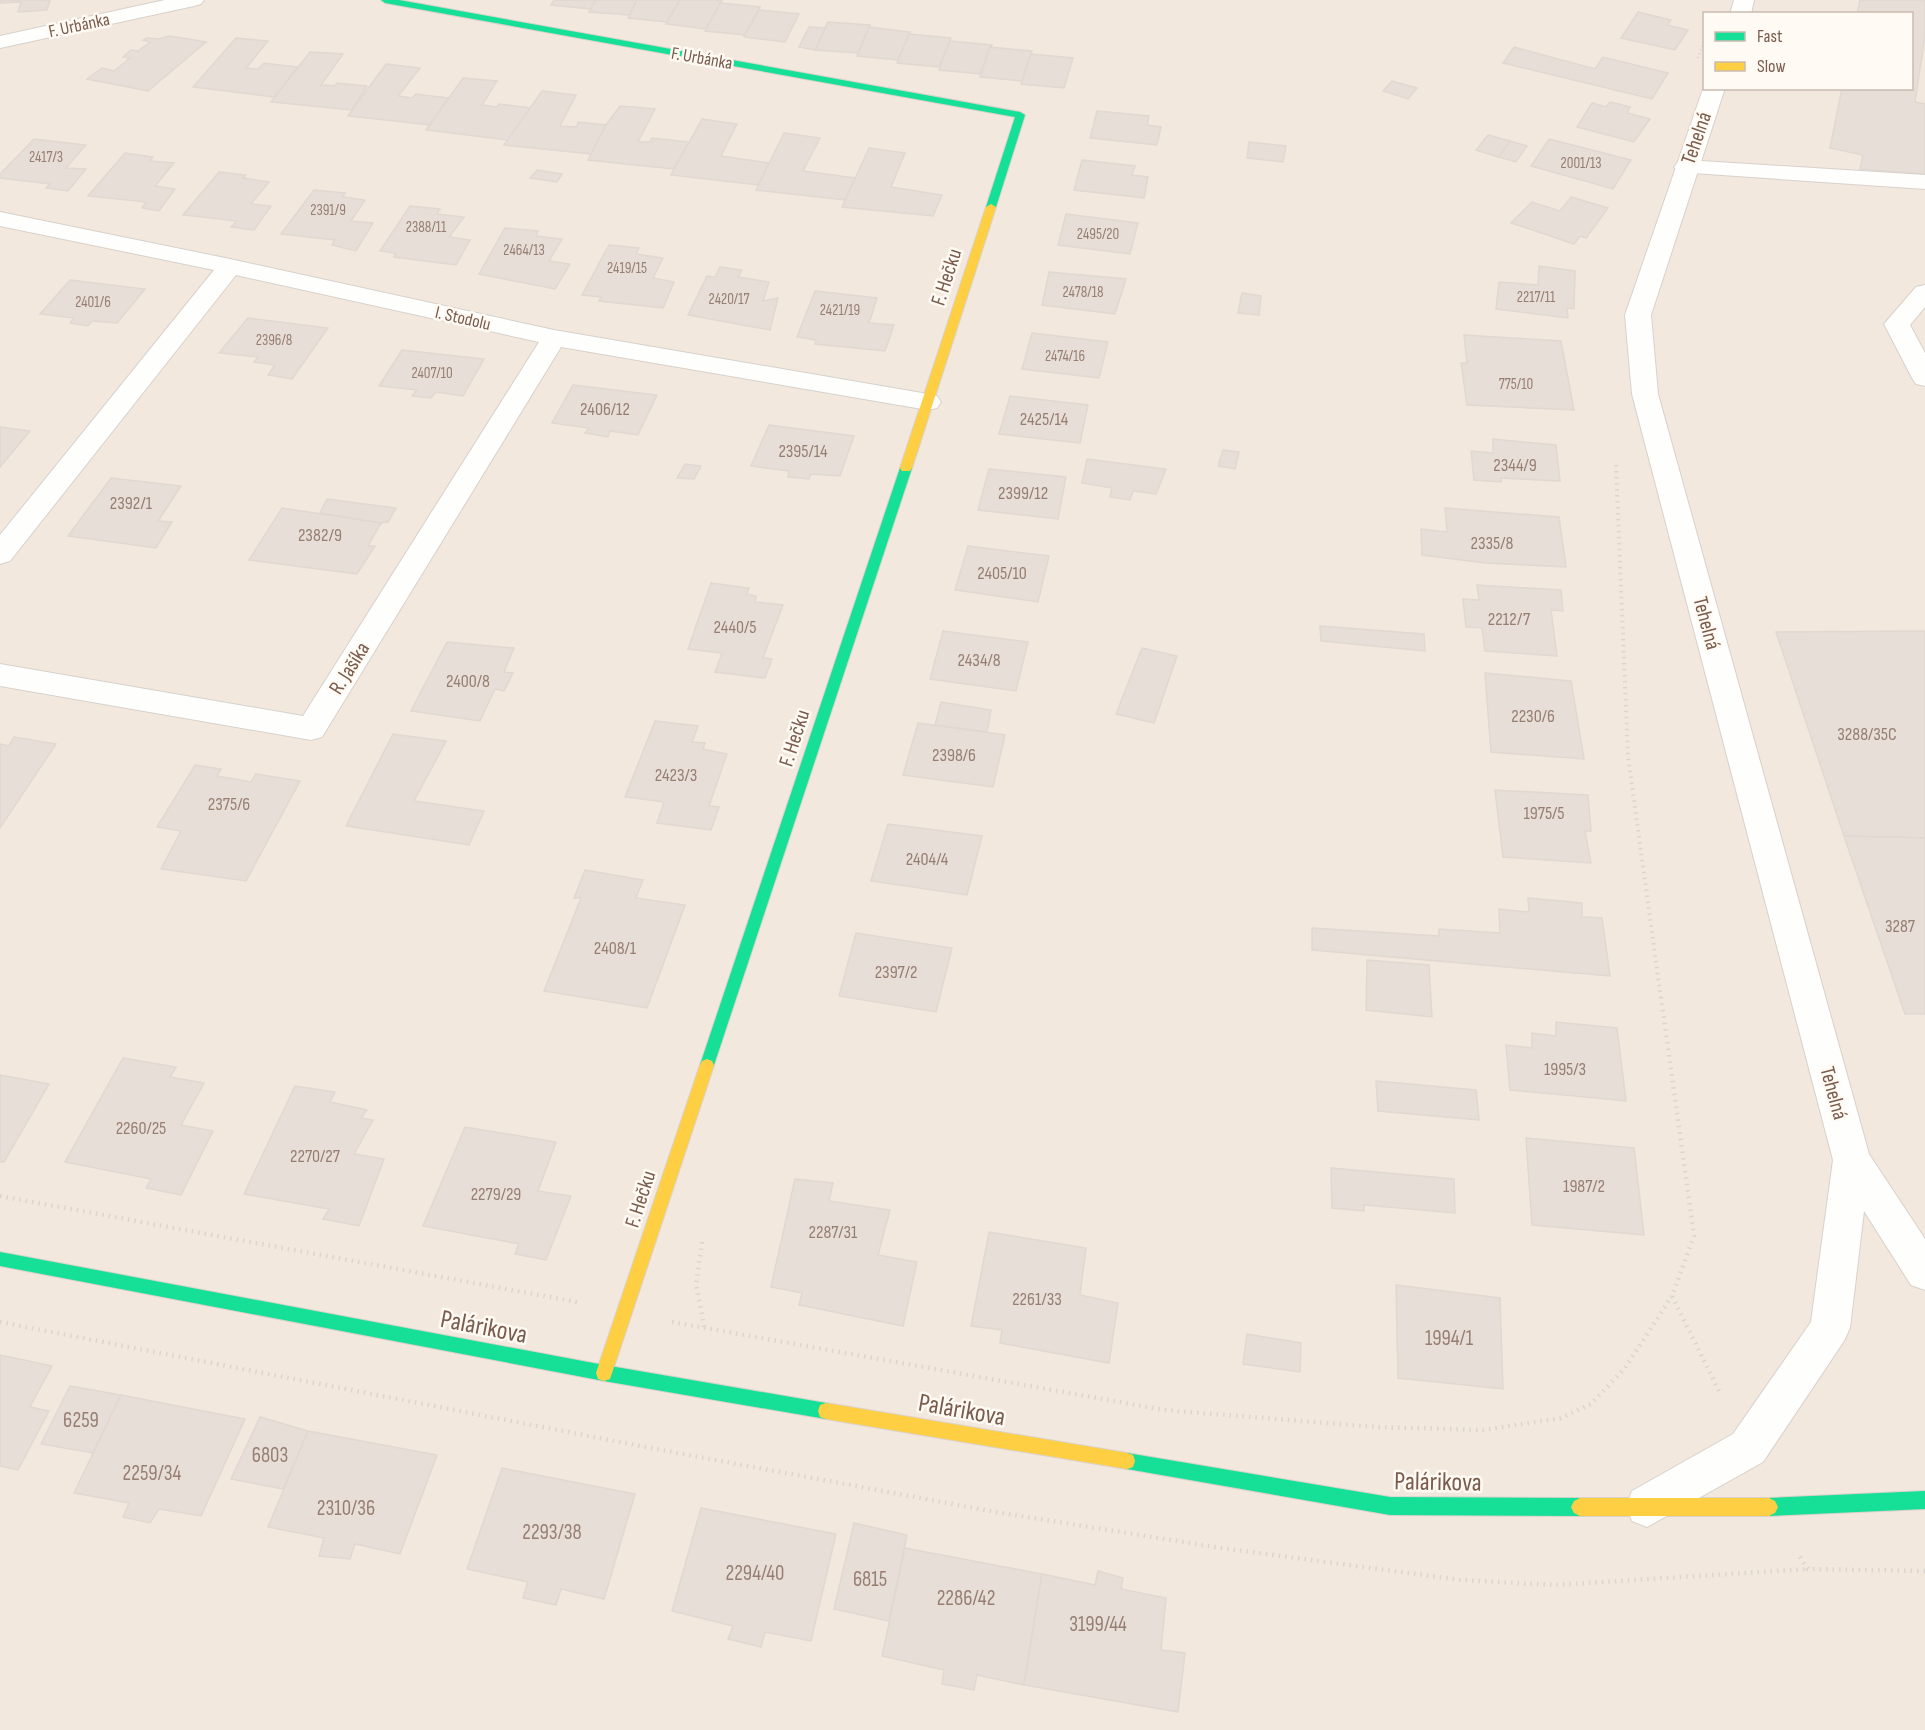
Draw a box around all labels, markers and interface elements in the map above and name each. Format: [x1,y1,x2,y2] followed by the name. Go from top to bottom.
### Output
[47,9,112,42] street label: F. Urbánka
[1703,12,1913,90] legend
[1757,26,1783,47] text: Fast
[670,43,734,74] street label: F. Urbánka
[1757,56,1786,77] text: Slow
[1676,109,1717,168] street label: Tehelná
[29,148,63,167] house number: 2417/3
[1561,154,1601,173] house number: 2001/13
[310,201,346,220] house number: 2391/9
[406,218,447,237] house number: 2388/11
[1077,225,1119,244] house number: 2495/20
[503,241,545,260] house number: 2464/13
[926,246,967,309] street label: F. Hečku
[607,259,647,278] house number: 2419/15
[1063,283,1103,302] house number: 2478/18
[1517,288,1556,307] house number: 2217/11
[709,290,749,309] house number: 2420/17
[75,293,111,312] house number: 2401/6
[820,301,860,320] house number: 2421/19
[433,302,493,335] street label: I. Stodolu
[256,331,292,350] house number: 2396/8
[1045,347,1085,366] house number: 2474/16
[411,364,453,383] house number: 2407/10
[1499,375,1533,394] house number: 775/10
[580,399,630,420] house number: 2406/12
[1020,409,1069,430] house number: 2425/14
[778,441,828,462] house number: 2395/14
[1493,455,1537,476] house number: 2344/9
[998,483,1048,504] house number: 2399/12
[110,493,153,514] house number: 2392/1
[298,525,342,546] house number: 2382/9
[1471,533,1514,554] house number: 2335/8
[977,563,1027,584] house number: 2405/10
[1687,594,1726,652] street label: Tehelná
[1488,609,1531,630] house number: 2212/7
[714,617,756,638] house number: 2440/5
[324,637,375,699] street label: R. Jašíka
[957,650,1001,671] house number: 2434/8
[446,671,490,692] house number: 2400/8
[1511,706,1555,727] house number: 2230/6
[774,707,815,770] street label: F. Hečku
[1837,724,1897,745] house number: 3288/35C
[932,745,976,766] house number: 2398/6
[655,765,697,786] house number: 2423/3
[208,794,250,815] house number: 2375/6
[1523,803,1565,824] house number: 1975/5
[906,849,949,870] house number: 2404/4
[1885,916,1916,937] house number: 3287
[594,938,637,959] house number: 2408/1
[875,962,917,983] house number: 2397/2
[1544,1059,1586,1080] house number: 1995/3
[1814,1064,1853,1122] street label: Tehelná
[116,1118,166,1139] house number: 2260/25
[290,1146,341,1167] house number: 2270/27
[620,1168,661,1231] street label: F. Hečku
[1563,1176,1605,1197] house number: 1987/2
[471,1184,521,1205] house number: 2279/29
[809,1222,858,1243] house number: 2287/31
[1012,1289,1062,1310] house number: 2261/33
[438,1304,530,1351] street label: Palárikova
[1425,1326,1474,1351] house number: 1994/1
[916,1388,1008,1433] street label: Palárikova
[63,1408,99,1433] house number: 6259
[252,1443,288,1468] house number: 6803
[123,1461,182,1486] house number: 2259/34
[1394,1466,1482,1499] street label: Palárikova
[317,1496,375,1521] house number: 2310/36
[522,1520,582,1545] house number: 2293/38
[726,1561,784,1586] house number: 2294/40
[853,1567,887,1592] house number: 6815
[937,1586,995,1611] house number: 2286/42
[1069,1612,1127,1637] house number: 3199/44

